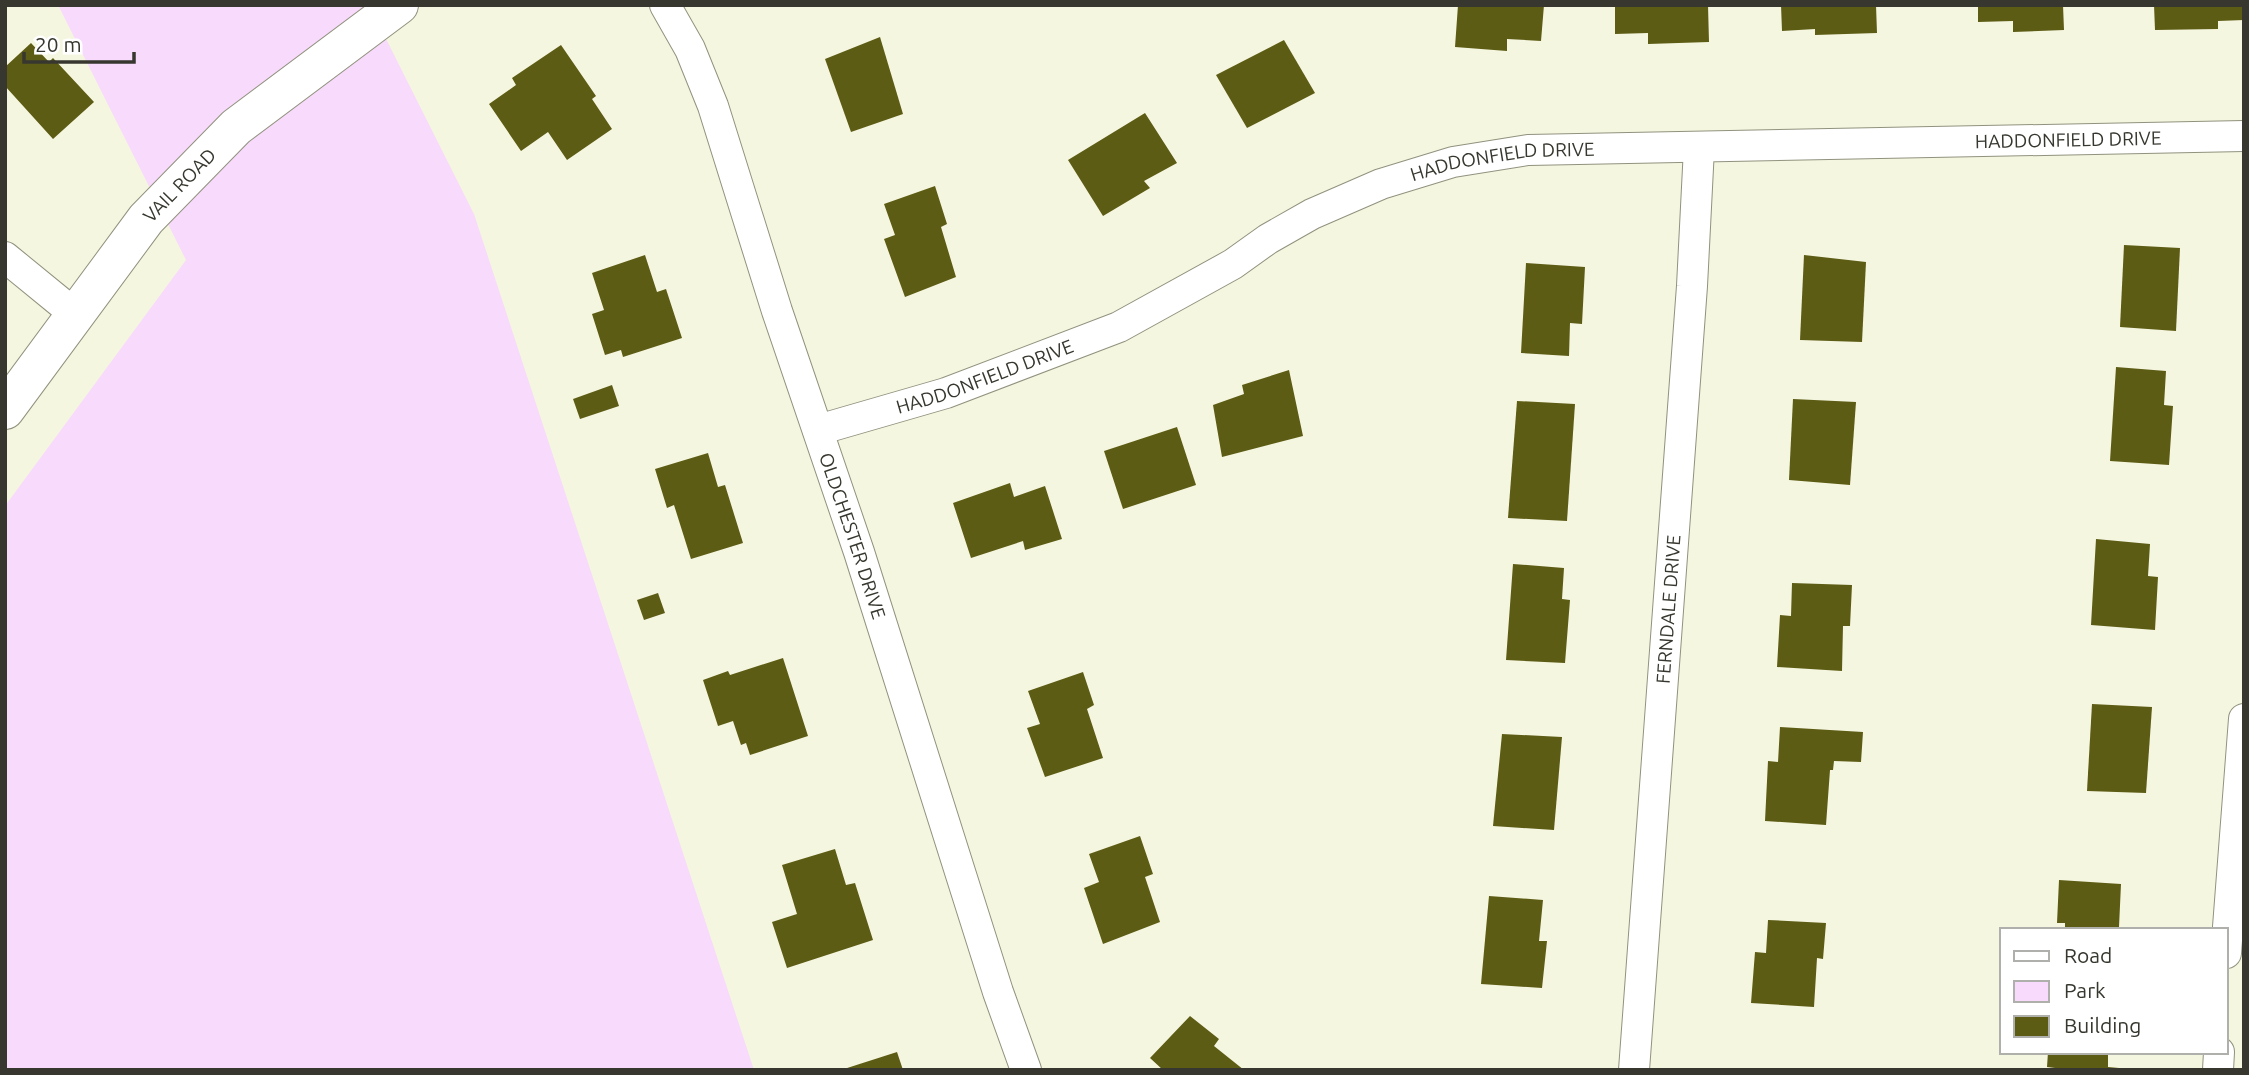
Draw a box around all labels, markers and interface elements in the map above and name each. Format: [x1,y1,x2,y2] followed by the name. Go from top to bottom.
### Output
[24,21,135,65] scale bar
[35,32,82,56] text: 20 m
[1975,127,2162,152] street label: HADDONFIELD DRIVE
[1408,138,1595,185] street label: HADDONFIELD DRIVE
[138,144,220,226] street label: VAIL ROAD
[893,335,1076,418] street label: HADDONFIELD DRIVE
[815,450,890,622] street label: OLDCHESTER DRIVE
[1652,534,1685,685] street label: FERNDALE DRIVE
[2000,928,2228,1054] legend
[2064,943,2112,967] text: Road
[2064,978,2106,1002] text: Park
[2064,1013,2141,1037] text: Building

